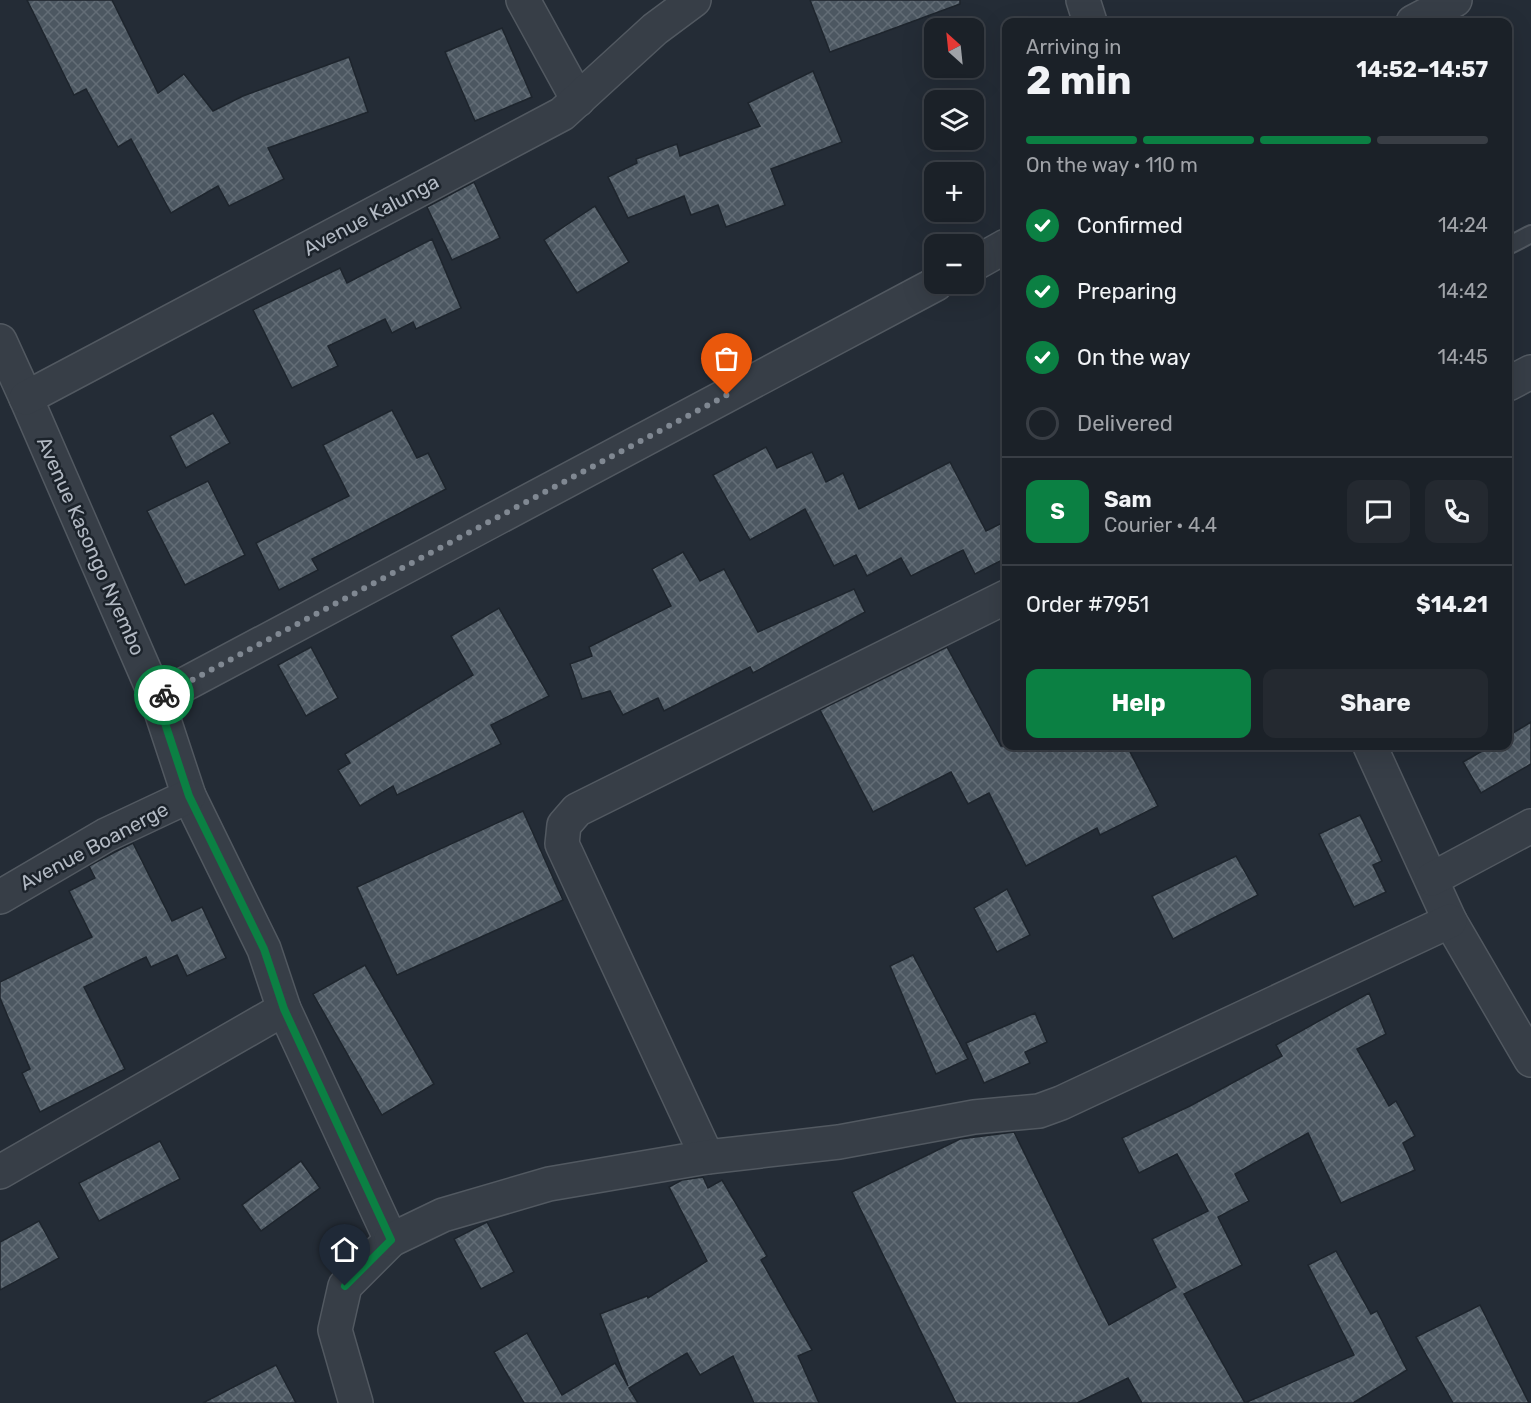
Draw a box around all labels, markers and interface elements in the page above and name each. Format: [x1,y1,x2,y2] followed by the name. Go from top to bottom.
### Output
[924,18,984,78] north arrow
[924,18,984,294] map controls
[1026,35,1121,59] text: Arriving in
[1356,56,1488,83] text: 14:52–14:57
[1026,58,1132,104] text: 2 min
[924,90,984,150] button: layers
[1026,153,1198,177] text: On the way · 110 m
[924,162,984,222] button: +
[299,169,443,261] street label: Avenue Kalunga
[1026,209,1059,242] icon: check
[1077,212,1183,239] text: Confirmed
[1438,213,1488,237] text: 14:24
[924,234,984,294] button: −
[1026,275,1059,308] icon: check
[1077,278,1177,305] text: Preparing
[1438,279,1488,303] text: 14:42
[701,333,752,395] pin
[1026,341,1059,374] icon: check
[710,342,743,375] icon: bag
[1077,344,1191,371] text: On the way
[1438,345,1488,369] text: 14:45
[1077,410,1173,437] text: Delivered
[32,433,150,659] street label: Avenue Kasongo Nyembo
[1347,480,1410,543] button: chat
[1425,480,1488,543] button: phone
[1104,486,1152,513] text: Sam
[1050,498,1065,525] text: S
[1104,513,1217,537] text: Courier · 4.4
[1026,591,1149,618] text: Order #7951
[1416,591,1488,618] text: $14.21
[134,665,194,725] courier
[1026,669,1251,738] button: Help
[1263,669,1488,738] button: Share
[148,679,181,712] icon: bike
[16,797,172,895] street label: Avenue Boanerge
[319,1224,370,1286] pin
[328,1233,361,1266] icon: home

